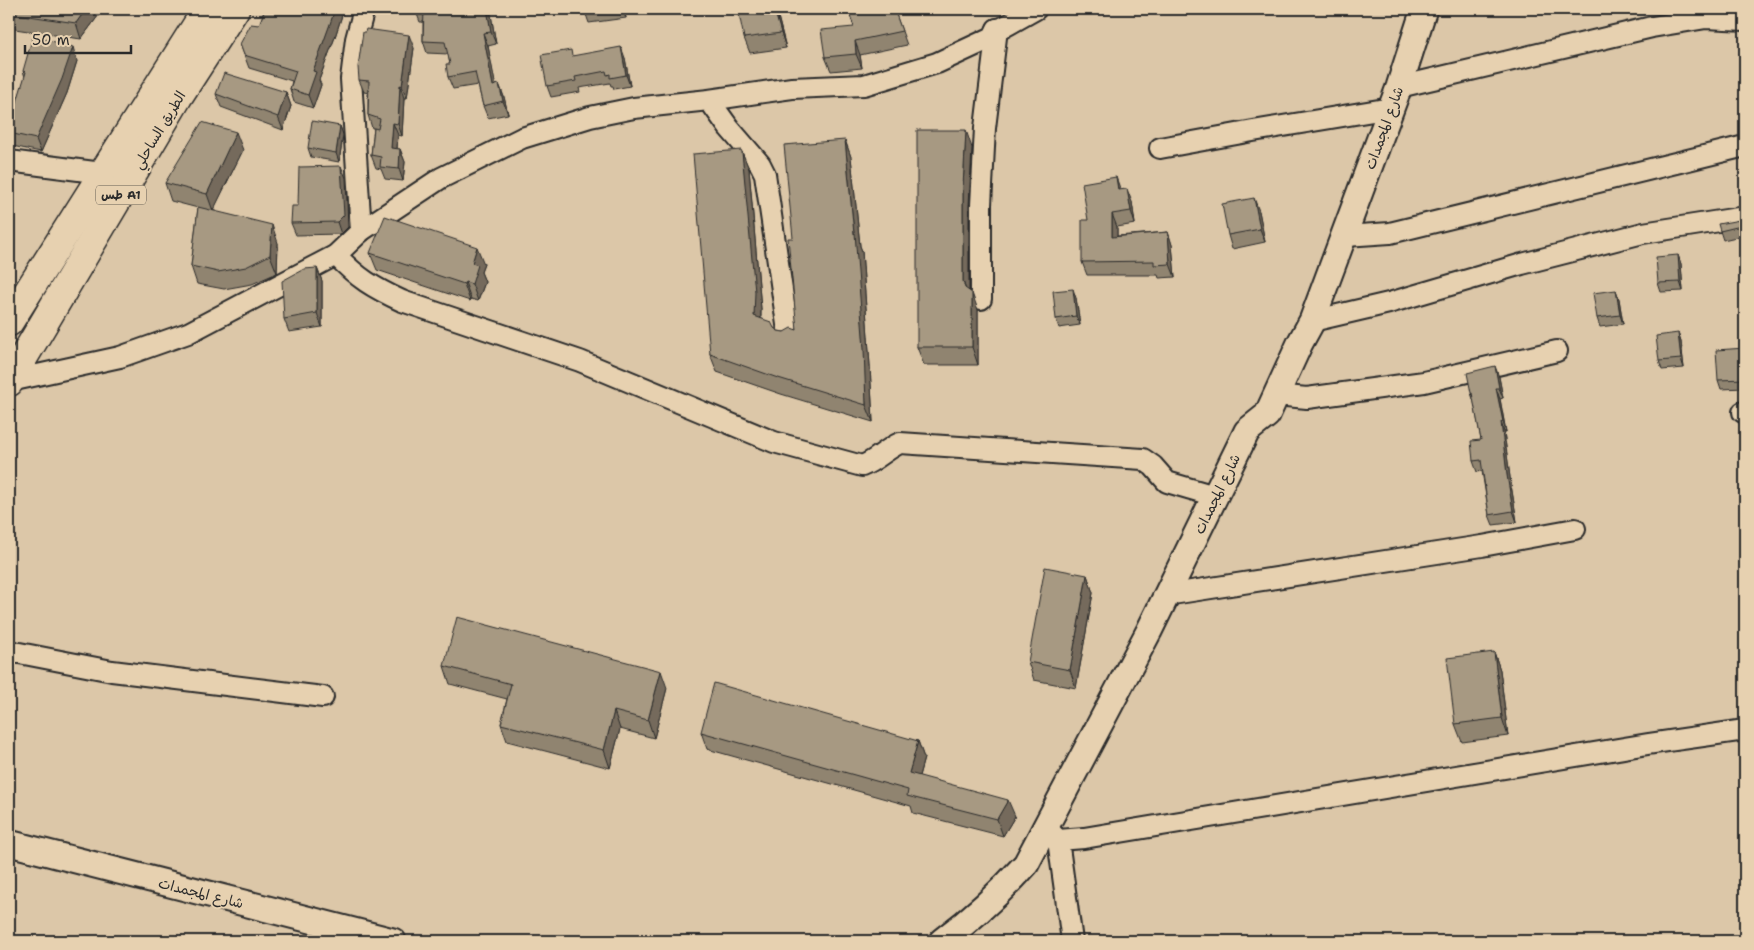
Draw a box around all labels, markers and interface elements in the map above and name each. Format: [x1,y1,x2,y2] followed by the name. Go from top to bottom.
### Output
[25,22,131,54] scale bar
[32,30,70,50] text: 50 m
[1361,84,1408,172] street label: شارع المجمدات
[129,88,193,174] street label: الطريق الساحلي
[96,186,146,204] road number: طس A1
[1190,451,1245,537] street label: شارع المجمدات
[156,874,245,913] street label: شارع المجمدات

